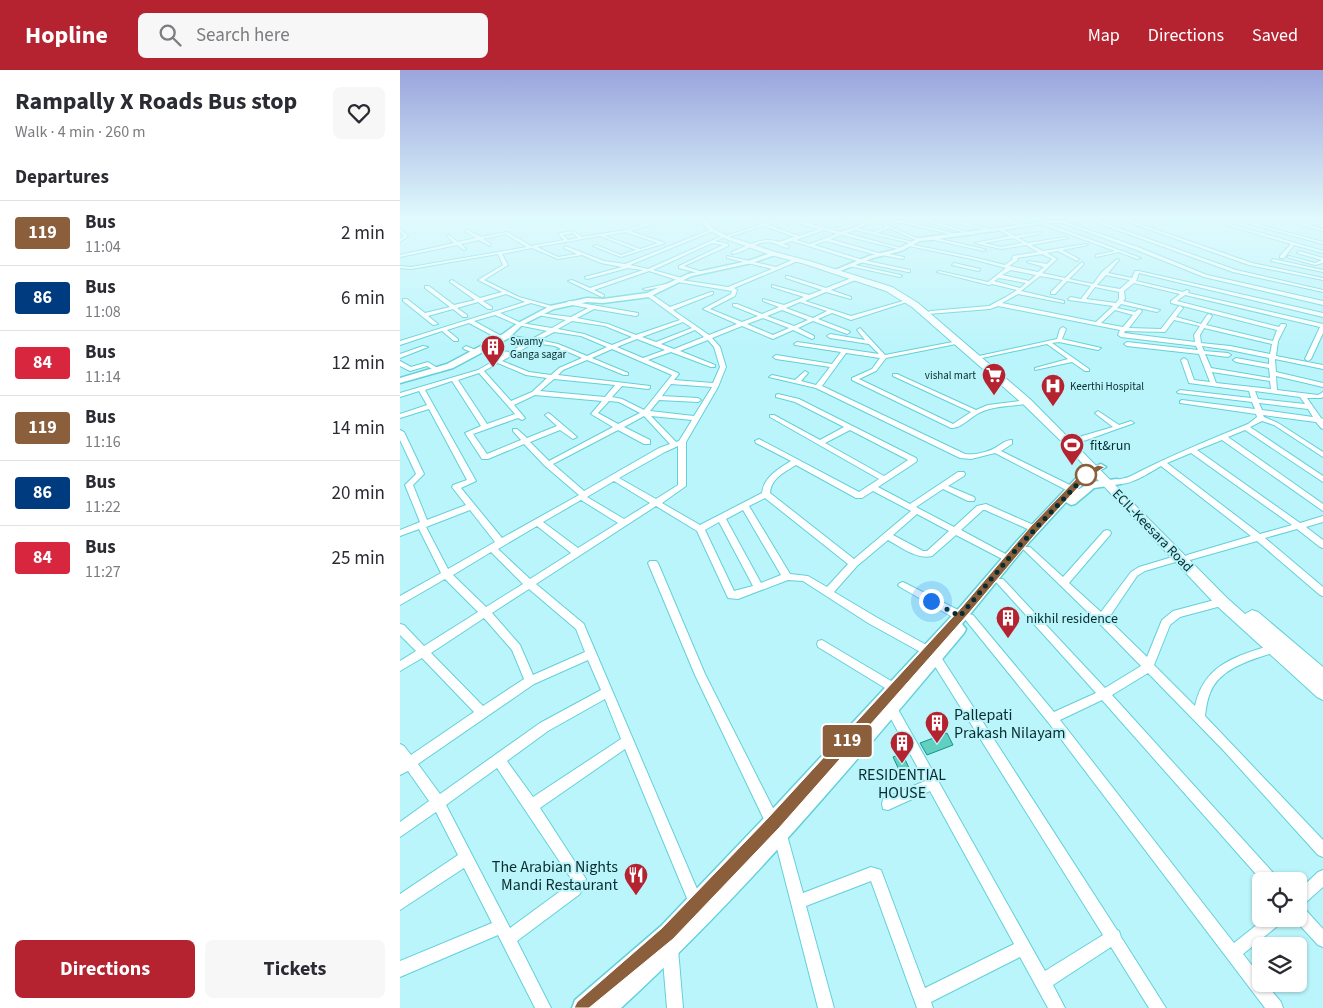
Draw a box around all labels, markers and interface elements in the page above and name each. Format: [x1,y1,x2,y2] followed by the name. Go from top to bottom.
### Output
[138,13,488,58] search box
[25,18,108,53] text: Hopline
[156,21,184,49] icon: search
[196,22,290,49] text: Search here
[1088,23,1120,48] text: Map
[1148,23,1224,48] text: Directions
[1252,23,1298,48] text: Saved
[15,84,297,119] text: Rampally X Roads Bus stop
[333,87,385,139] button: heart
[15,121,146,143] text: Walk · 4 min · 260 m
[15,164,109,191] text: Departures
[85,209,116,236] text: Bus
[28,220,57,245] text: 119
[341,220,385,247] text: 2 min
[85,236,121,258] text: 11:04
[85,274,116,301] text: Bus
[33,285,52,310] text: 86
[341,285,385,312] text: 6 min
[85,301,121,323] text: 11:08
[480,334,506,368] building icon: Swamy Ganga sagar
[510,334,567,362] place label: Swamy Ganga sagar
[85,339,116,366] text: Bus
[33,350,52,375] text: 84
[331,350,385,377] text: 12 min
[981,362,1007,396] supermarket icon: vishal mart
[85,366,121,388] text: 11:14
[925,368,976,383] place label: vishal mart
[1040,373,1066,407] hospital icon: Keerthi Hospital
[1070,379,1144,394] place label: Keerthi Hospital
[85,404,116,431] text: Bus
[28,415,57,440] text: 119
[331,415,385,442] text: 14 min
[85,431,121,453] text: 11:16
[1059,432,1085,466] sports icon: fit&run
[1090,436,1131,456] place label: fit&run
[1075,464,1097,486] unlabelled marker
[85,469,116,496] text: Bus
[33,480,52,505] text: 86
[331,480,385,507] text: 20 min
[1107,485,1197,577] street label: ECIL-Keesara Road
[85,496,121,518] text: 11:22
[85,534,116,561] text: Bus
[33,545,52,570] text: 84
[331,545,385,572] text: 25 min
[85,561,121,583] text: 11:27
[919,589,944,614] your location
[995,605,1021,639] building icon: nikhil residence
[1026,609,1118,629] place label: nikhil residence
[954,704,1066,744] place label: Pallepati Prakash Nilayam
[924,710,950,744] building icon: Pallepati Prakash Nilayam
[818,725,876,757] line badge: 119
[833,728,861,753] text: 119
[889,730,915,764] building icon: RESIDENTIAL HOUSE
[858,764,946,804] place label: RESIDENTIAL HOUSE
[492,856,619,896] place label: The Arabian Nights Mandi Restaurant
[623,862,649,896] restaurant icon: The Arabian Nights Mandi Restaurant
[1252,872,1307,992] map controls
[1252,872,1307,927] button: locate
[1252,937,1307,992] button: layers
[15,940,195,998] button: Directions
[205,940,385,998] button: Tickets

